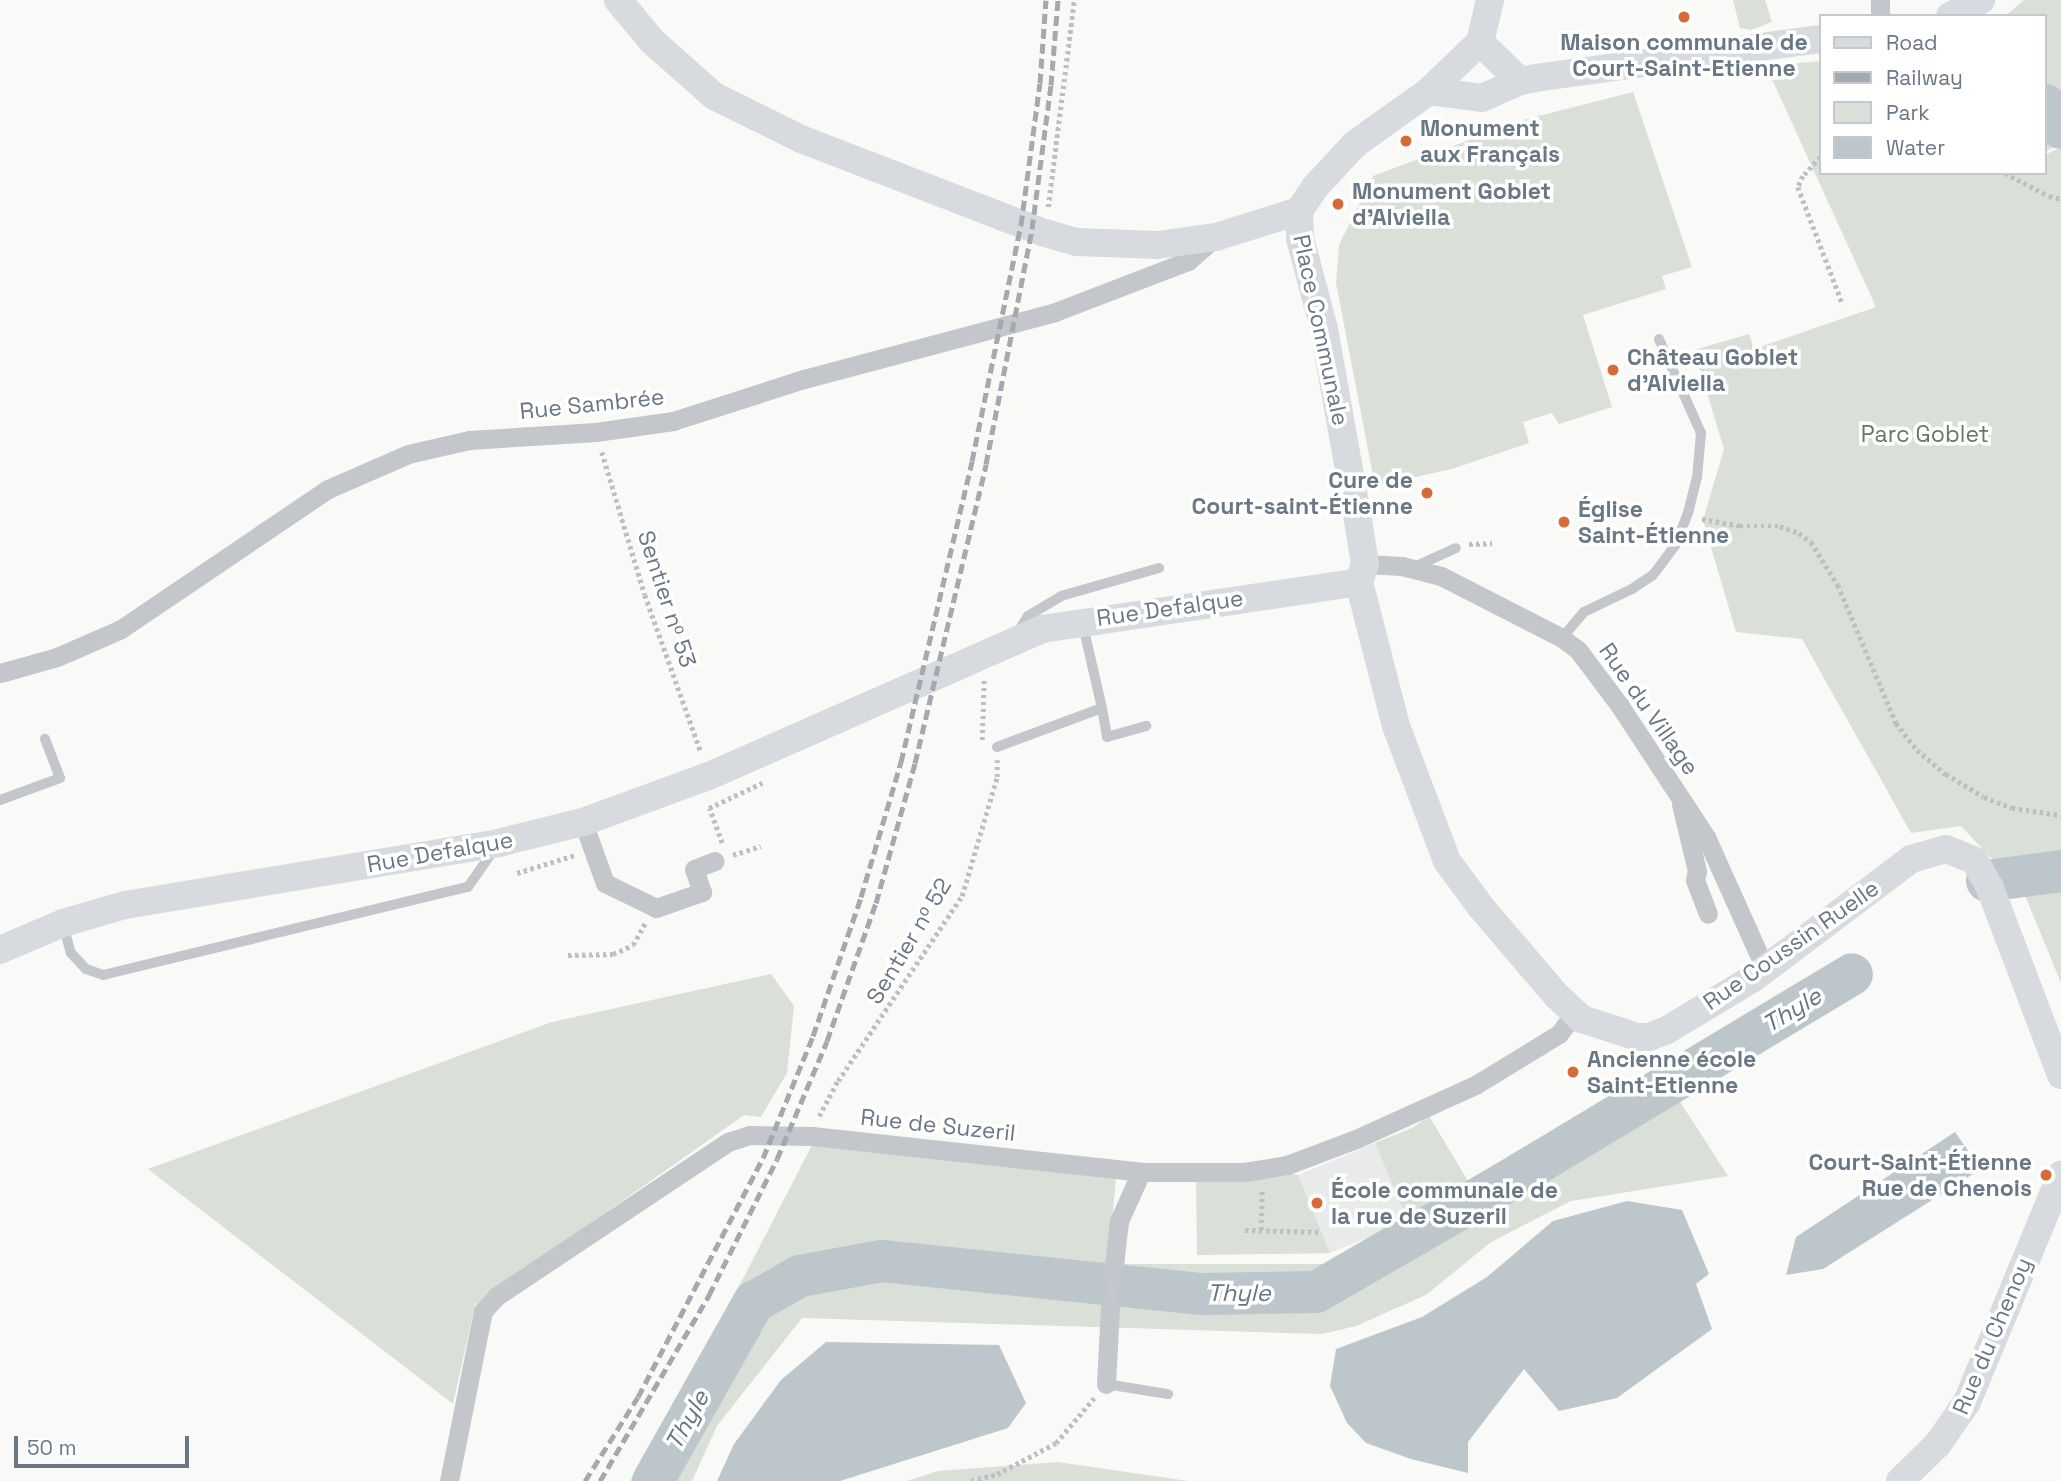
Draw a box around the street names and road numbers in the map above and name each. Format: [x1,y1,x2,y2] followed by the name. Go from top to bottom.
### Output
[1287,232,1355,428] street label: Place Communale
[518,383,666,425] street label: Rue Sambrée
[632,527,702,671] street label: Sentier nᵒ 53
[1095,584,1245,632] street label: Rue Defalque
[1593,637,1705,781] street label: Rue du Village
[365,826,515,878] street label: Rue Defalque
[861,873,957,1009] street label: Sentier nᵒ 52
[1698,874,1884,1016] street label: Rue Coussin Ruelle
[859,1103,1017,1147] street label: Rue de Suzeril
[1947,1253,2037,1419] street label: Rue du Chenoy

